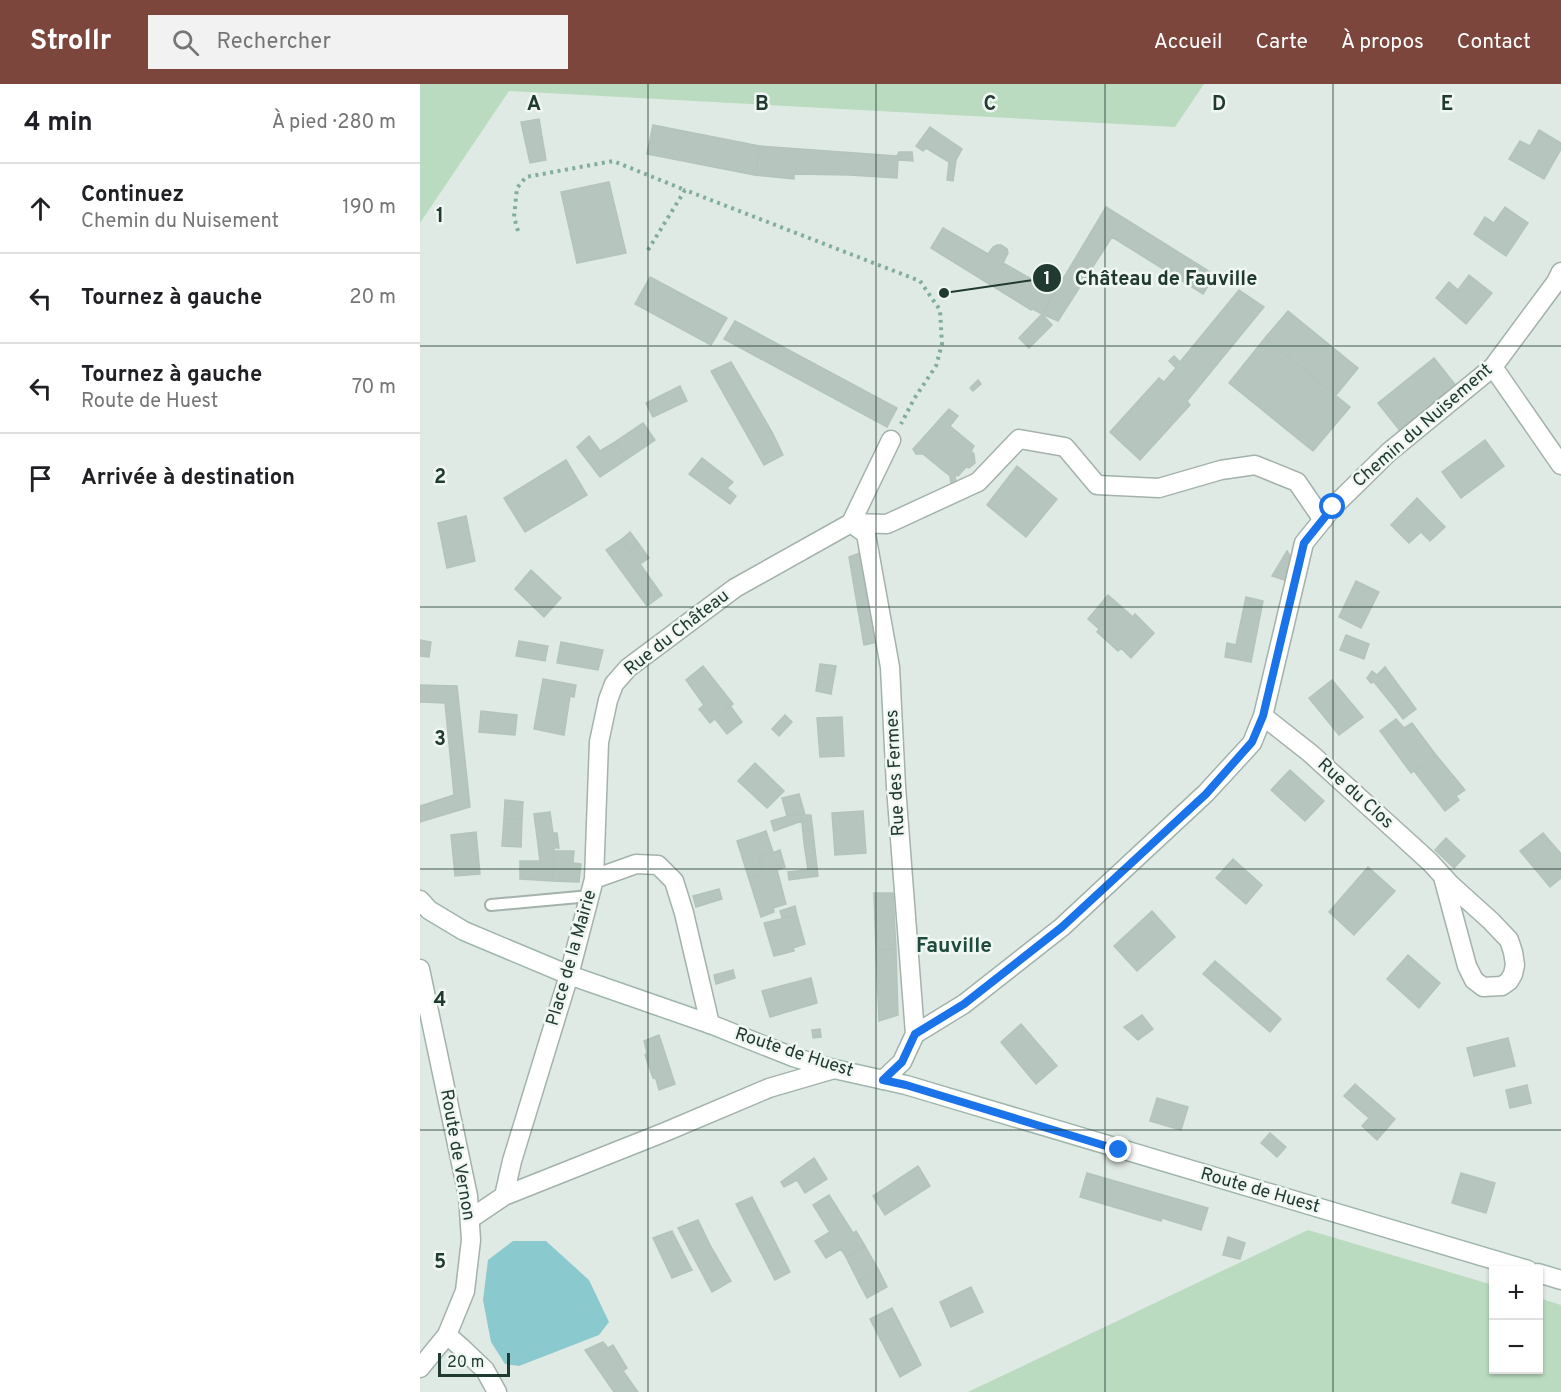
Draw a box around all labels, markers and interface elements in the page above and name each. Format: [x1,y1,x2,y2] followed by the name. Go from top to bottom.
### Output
[148,15,568,69] search box
[30,24,112,60] text: Strollr
[169,26,202,59] icon: search
[217,29,331,56] text: Rechercher
[1154,29,1223,56] text: Accueil
[1256,29,1308,56] text: Carte
[1341,29,1424,56] text: À propos
[1457,29,1531,56] text: Contact
[527,92,541,118] text: A
[755,92,769,118] text: B
[984,92,996,118] text: C
[1212,92,1226,118] text: D
[1441,92,1453,118] text: E
[24,107,93,140] text: 4 min
[272,110,396,136] text: À pied · 280 m
[81,182,184,209] text: Continuez
[24,192,57,225] icon: ahead
[342,195,396,221] text: 190 m
[436,204,444,230] text: 1
[81,209,279,235] text: Chemin du Nuisement
[1032,259,1269,297] callout: Château de Fauville
[1075,267,1257,293] text: Château de Fauville
[1043,268,1051,291] text: 1
[24,282,57,315] icon: left
[81,285,262,312] text: Tournez à gauche
[349,285,396,311] text: 20 m
[1348,359,1498,493] street label: Chemin du Nuisement
[81,362,262,389] text: Tournez à gauche
[24,372,57,405] icon: left
[352,375,396,401] text: 70 m
[81,389,218,415] text: Route de Huest
[24,462,57,495] icon: arrive
[81,465,295,492] text: Arrivée à destination
[434,465,446,491] text: 2
[1319,493,1345,519] route start
[620,585,734,681] street label: Rue du Château
[881,709,911,837] street label: Rue des Fermes
[434,727,446,753] text: 3
[1312,754,1398,834] street label: Rue du Clos
[542,887,602,1029] street label: Place de la Mairie
[916,933,992,960] district label: Fauville
[434,988,446,1014] text: 4
[732,1023,856,1083] street label: Route de Huest
[434,1088,480,1222] street label: Route de Vernon
[1105,1136,1131,1162] route end
[1197,1163,1323,1219] street label: Route de Huest
[434,1250,446,1276] text: 5
[1489,1266,1543,1374] map controls
[1489,1266,1543,1320] button: +
[1489,1320,1543,1374] button: −
[438,1350,510,1378] scale bar
[447,1353,484,1373] text: 20 m

